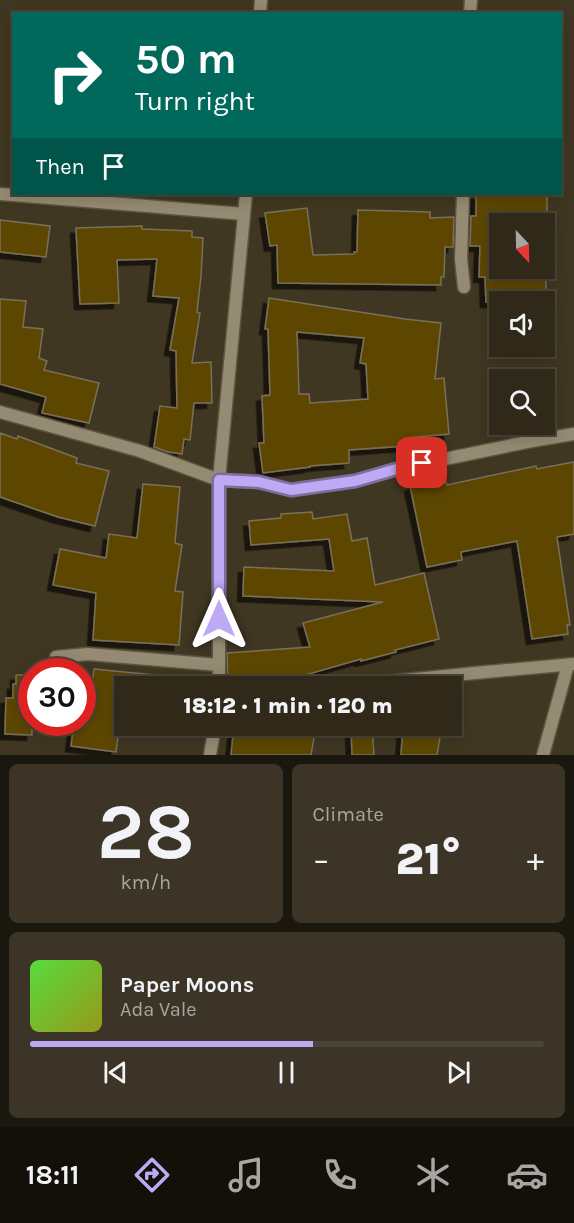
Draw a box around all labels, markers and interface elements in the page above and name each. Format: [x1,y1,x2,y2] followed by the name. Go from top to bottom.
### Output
[135,34,237,84] text: 50 m
[36,36,114,114] icon: right
[135,85,255,117] text: Turn right
[97,150,130,183] icon: arrive
[36,154,85,180] text: Then
[489,213,555,279] north arrow
[489,213,555,435] map controls
[489,291,555,357] button: sound
[489,369,555,435] button: search
[396,437,447,488] pin
[405,446,438,479] icon: arrive
[187,587,251,651] position arrow
[18,658,96,736] speed limit sign: 30
[183,693,393,719] text: 18:12 · 1 min · 120 m
[97,786,195,878] text: 28
[313,803,384,826] text: Climate
[396,833,461,885] text: 21°
[313,840,330,878] text: −
[527,840,544,878] text: +
[120,871,171,894] text: km/h
[120,972,254,998] text: Paper Moons
[120,998,197,1021] text: Ada Vale
[99,1056,132,1089] icon: previous
[270,1056,303,1089] icon: pause
[442,1056,475,1089] icon: next
[131,1154,173,1196] icon: directions
[225,1154,267,1196] icon: music
[319,1154,361,1196] icon: phone
[412,1154,454,1196] icon: climate
[506,1154,548,1196] icon: car
[26,1159,79,1191] text: 18:11

